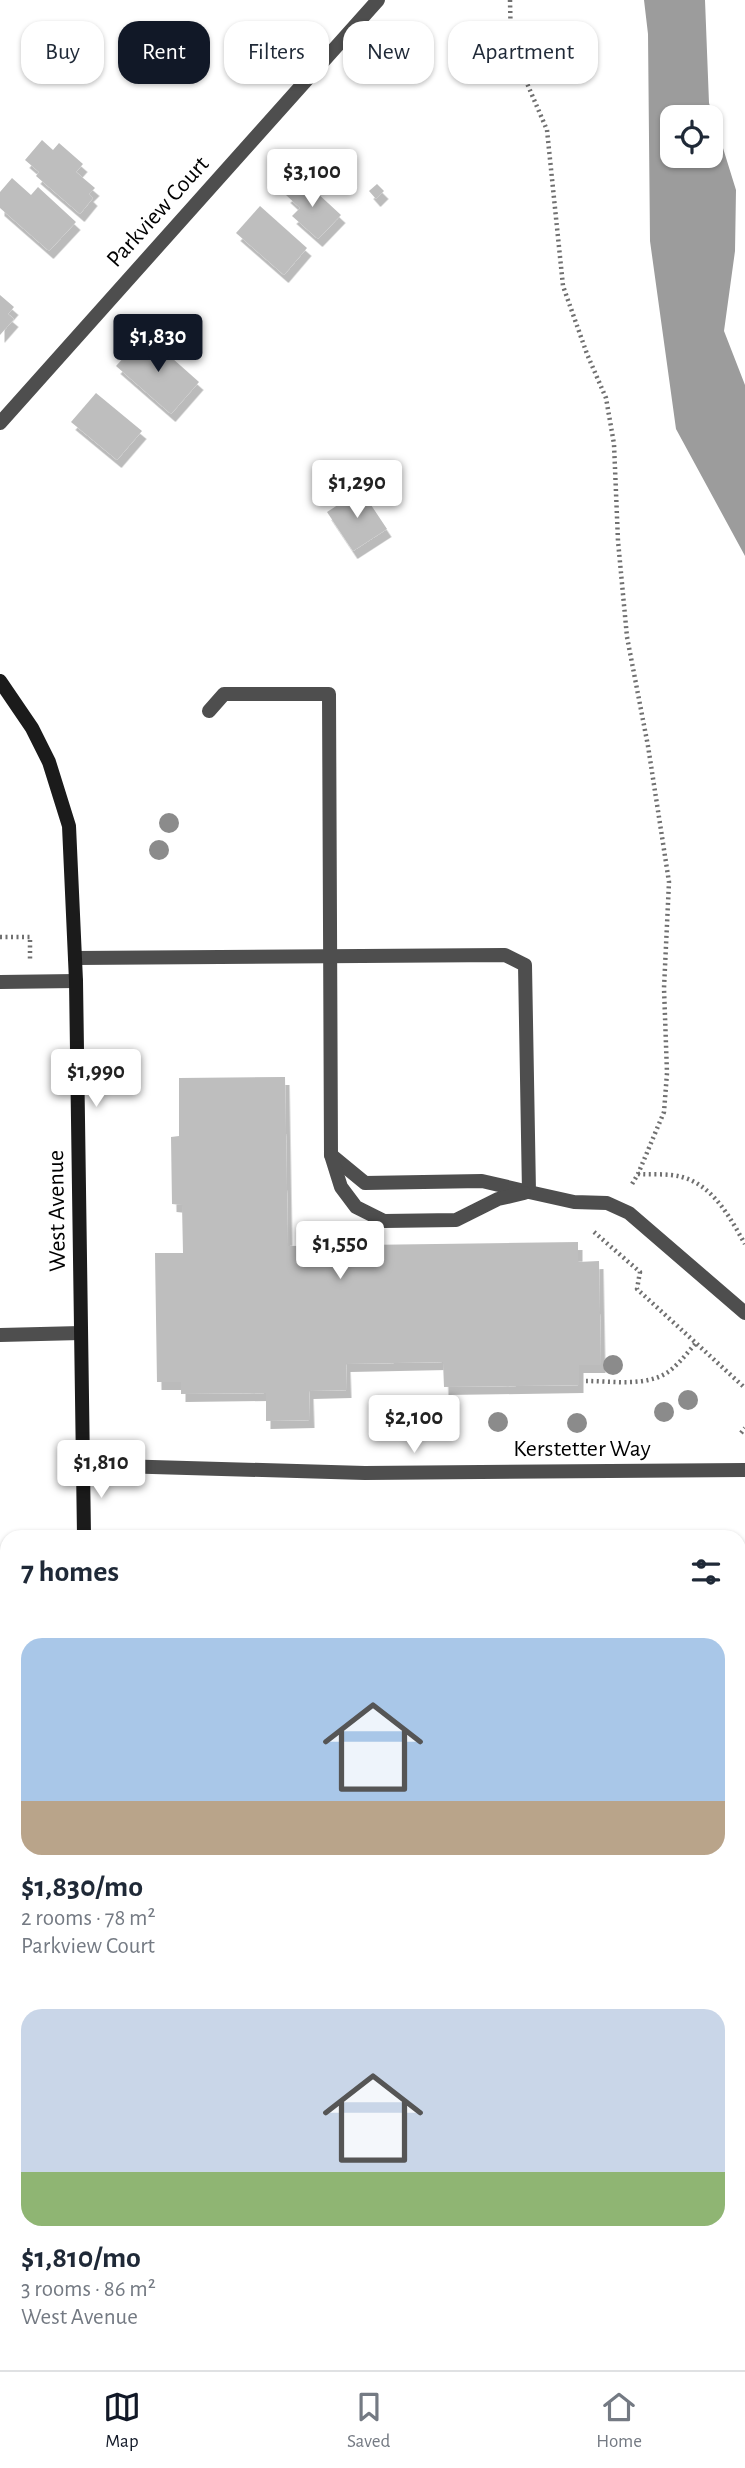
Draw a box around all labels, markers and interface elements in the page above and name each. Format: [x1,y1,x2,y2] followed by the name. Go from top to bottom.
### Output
[21,21,104,84] chip: Buy
[118,21,210,84] chip: Rent
[224,21,329,84] chip: Filters
[343,21,434,84] chip: New
[448,21,598,84] chip: Apartment
[660,105,723,168] map controls
[660,105,723,168] button: locate
[255,150,369,209] pin: $3,100
[102,152,214,272] street label: Parkview Court
[283,160,341,183] text: $3,100
[101,314,215,374] pin: $1,830
[129,325,187,348] text: $1,830
[300,461,414,520] pin: $1,290
[328,471,386,494] text: $1,290
[39,1050,153,1109] pin: $1,990
[67,1060,125,1083] text: $1,990
[44,1150,70,1272] street label: West Avenue
[283,1222,397,1281] pin: $1,550
[312,1232,368,1255] text: $1,550
[357,1396,471,1455] pin: $2,100
[385,1406,443,1429] text: $2,100
[513,1437,651,1461] street label: Kerstetter Way
[44,1440,158,1500] pin: $1,810
[73,1451,129,1474] text: $1,810
[687,1553,725,1591] icon: filters
[21,1557,119,1587] text: 7 homes
[310,1684,436,1810] icon: home
[21,1872,143,1902] text: $1,830/mo
[21,1907,156,1930] text: 2 rooms · 78 m²
[21,1935,155,1958] text: Parkview Court
[310,2055,436,2181] icon: home
[21,2243,141,2273] text: $1,810/mo
[21,2278,156,2301] text: 3 rooms · 86 m²
[21,2306,138,2329] text: West Avenue
[103,2388,141,2453] tab: Map
[347,2388,390,2453] tab: Saved
[596,2388,642,2453] tab: Home

